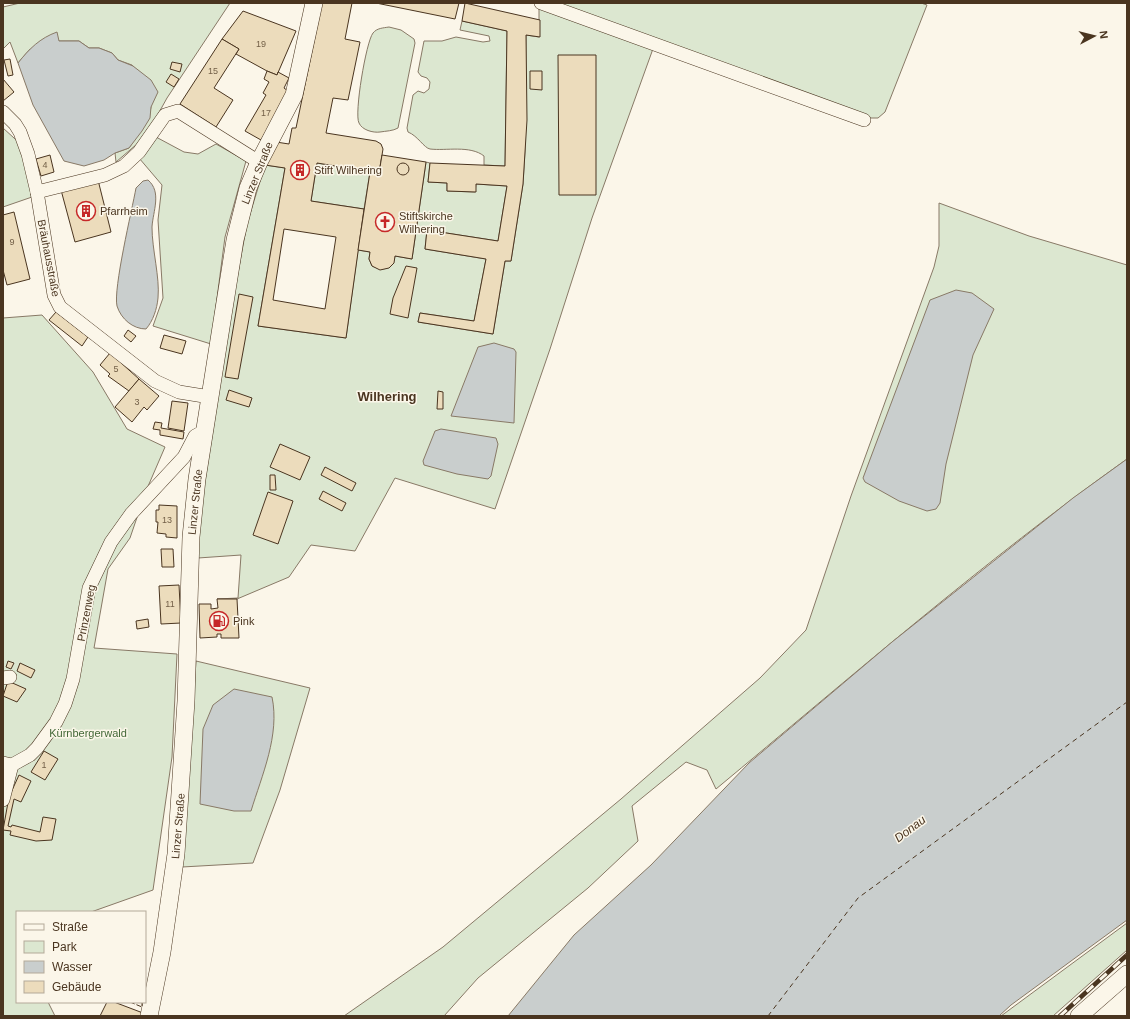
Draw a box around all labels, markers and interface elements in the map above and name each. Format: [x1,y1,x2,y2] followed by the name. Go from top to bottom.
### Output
[1074,16,1114,56] north arrow
[1097,30,1110,40] text: N
[256,39,266,49] house number: 19
[208,66,218,76] house number: 15
[261,108,271,118] house number: 17
[239,140,275,206] street label: Linzer Straße
[289,159,311,181] building icon: Stift Wilhering
[42,160,48,170] house number: 4
[314,164,382,176] place label: Stift Wilhering
[75,200,97,222] building icon: Pfarrheim
[100,205,148,217] place label: Pfarrheim
[399,210,453,235] place label: Stiftskirche Wilhering
[374,211,396,233] church icon: Stiftskirche Wilhering
[36,218,62,298] street label: Bräuhausstraße
[9,237,15,247] house number: 9
[113,364,119,374] house number: 5
[357,389,417,404] district label: Wilhering
[134,397,140,407] house number: 3
[186,469,204,535] street label: Linzer Straße
[162,515,172,525] house number: 13
[75,584,97,642] street label: Prinzenweg
[165,599,175,609] house number: 11
[208,610,230,632] fuel station icon: Pink
[233,615,255,627] place label: Pink
[49,727,127,739] park label: Kürnbergerwald
[41,760,47,770] house number: 1
[169,793,187,859] street label: Linzer Straße
[892,813,929,845] water label: Donau
[16,911,146,1003] legend
[52,920,88,934] text: Straße
[52,940,78,954] text: Park
[52,960,92,974] text: Wasser
[52,980,102,994] text: Gebäude

